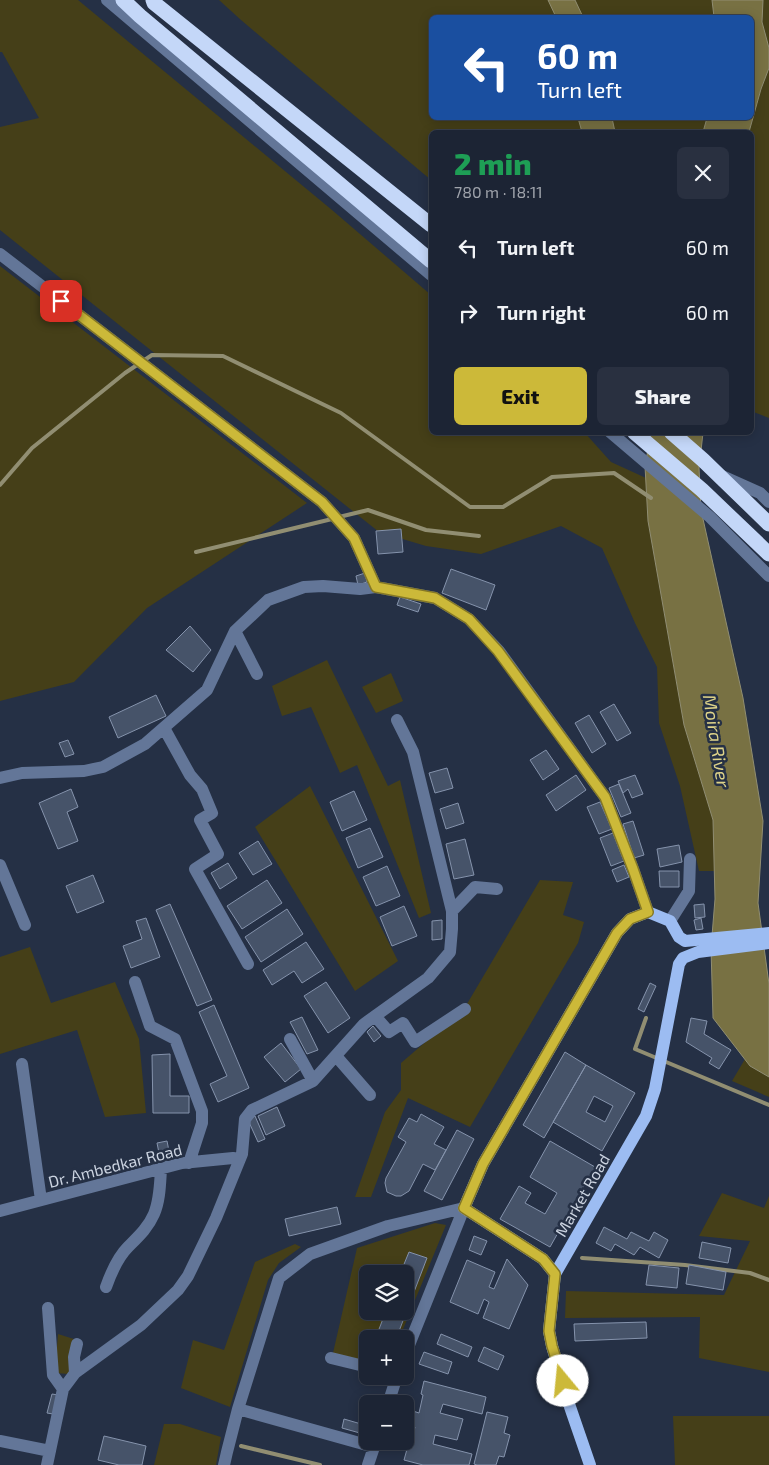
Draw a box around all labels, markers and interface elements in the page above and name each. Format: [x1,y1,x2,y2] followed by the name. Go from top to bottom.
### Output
[537,34,618,76] text: 60 m
[454,35,519,100] icon: left
[537,76,622,102] text: Turn left
[454,145,532,181] text: 2 min
[677,147,729,199] button: close
[454,182,543,201] text: 780 m · 18:11
[454,234,482,262] icon: left
[497,236,574,259] text: Turn left
[686,236,729,259] text: 60 m
[40,280,82,322] pin
[47,287,75,315] icon: arrive
[454,299,482,327] icon: right
[497,301,585,324] text: Turn right
[686,301,729,324] text: 60 m
[454,367,587,425] button: Exit
[597,367,729,425] button: Share
[699,693,735,790] water label: Moira River
[46,1139,184,1191] street label: Dr. Ambedkar Road
[551,1150,613,1240] street label: Market Road
[359,1265,414,1450] map controls
[359,1265,414,1320] button: layers
[359,1330,414,1385] button: +
[536,1354,588,1406] position arrow
[359,1395,414,1450] button: −

